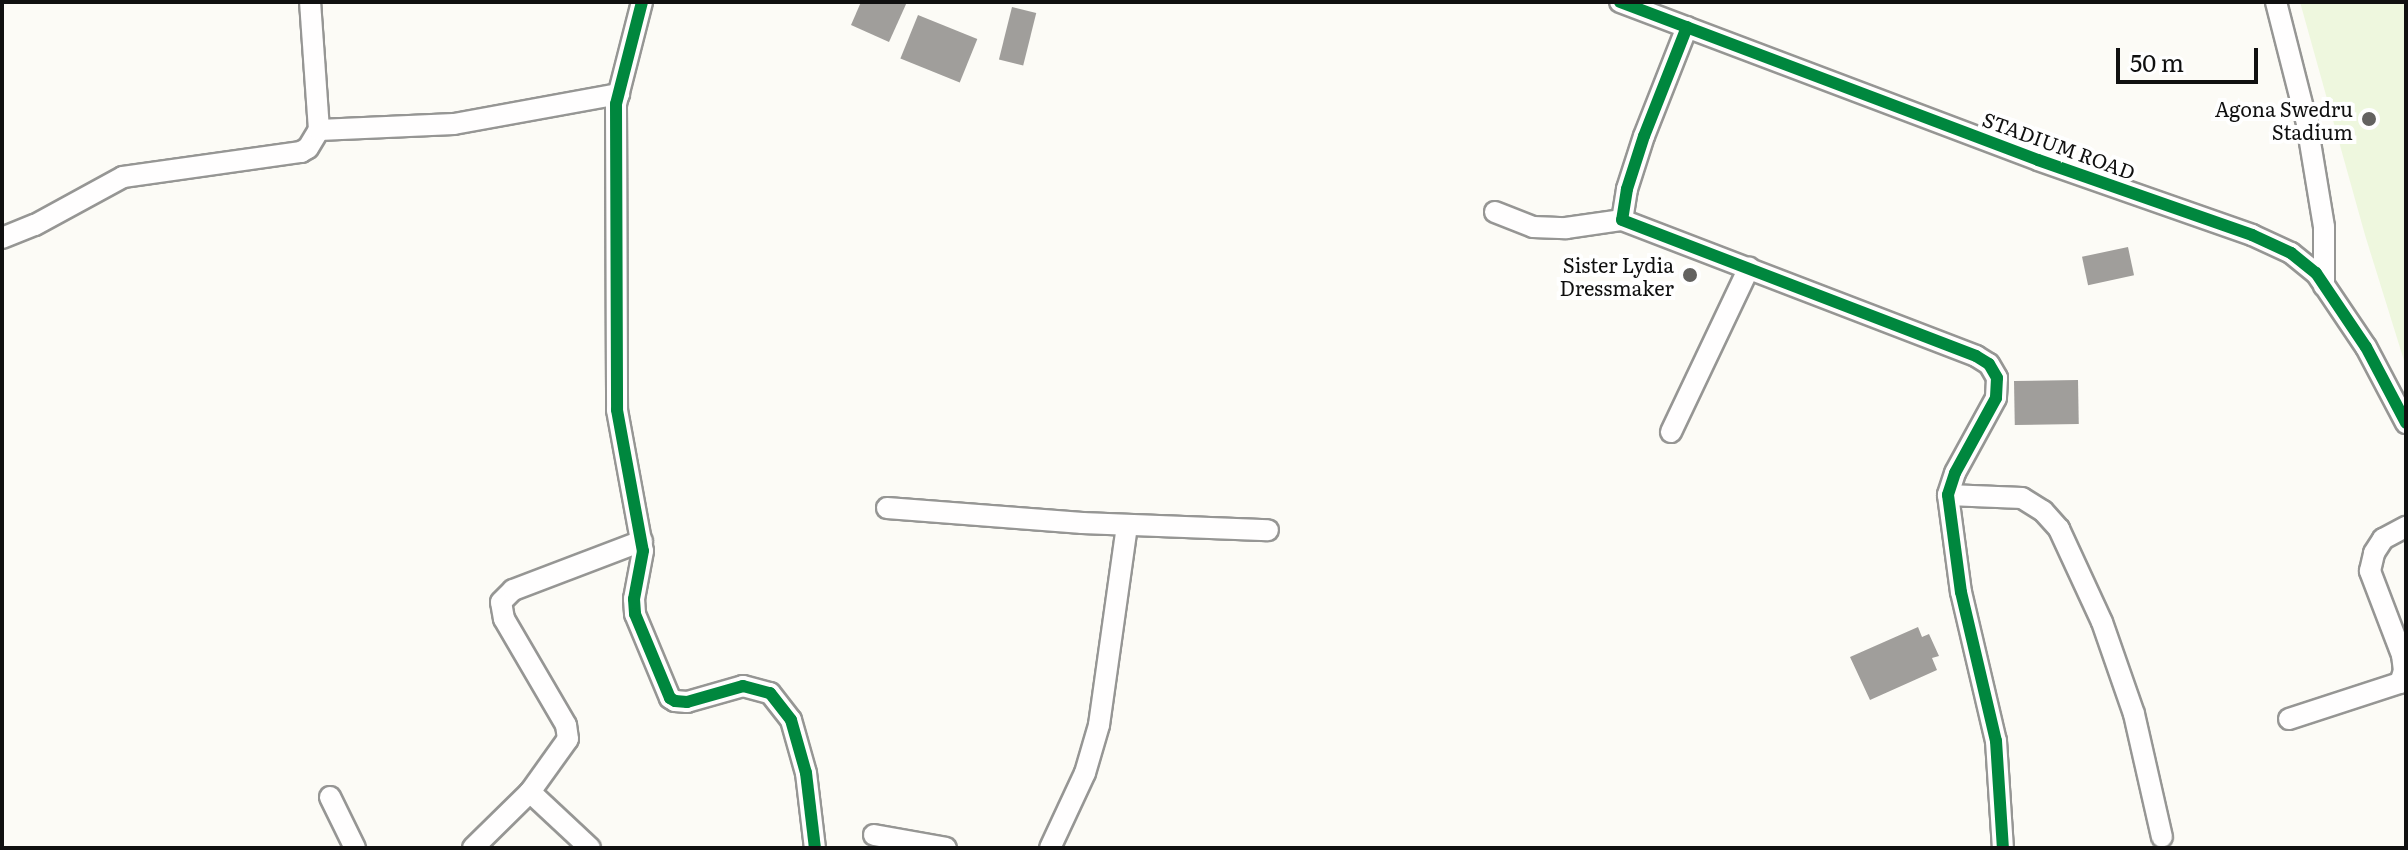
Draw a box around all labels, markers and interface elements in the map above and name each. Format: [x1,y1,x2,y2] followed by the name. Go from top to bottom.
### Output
[2120,32,2262,82] scale bar
[2130,44,2184,79] text: 50 m
[2215,96,2353,143] place label: Agona Swedru Stadium
[1979,106,2139,184] street label: STADIUM ROAD
[2360,110,2378,128] marker: Agona Swedru Stadium
[1559,252,1674,299] place label: Sister Lydia Dressmaker
[1681,266,1699,284] marker: Sister Lydia Dressmaker

